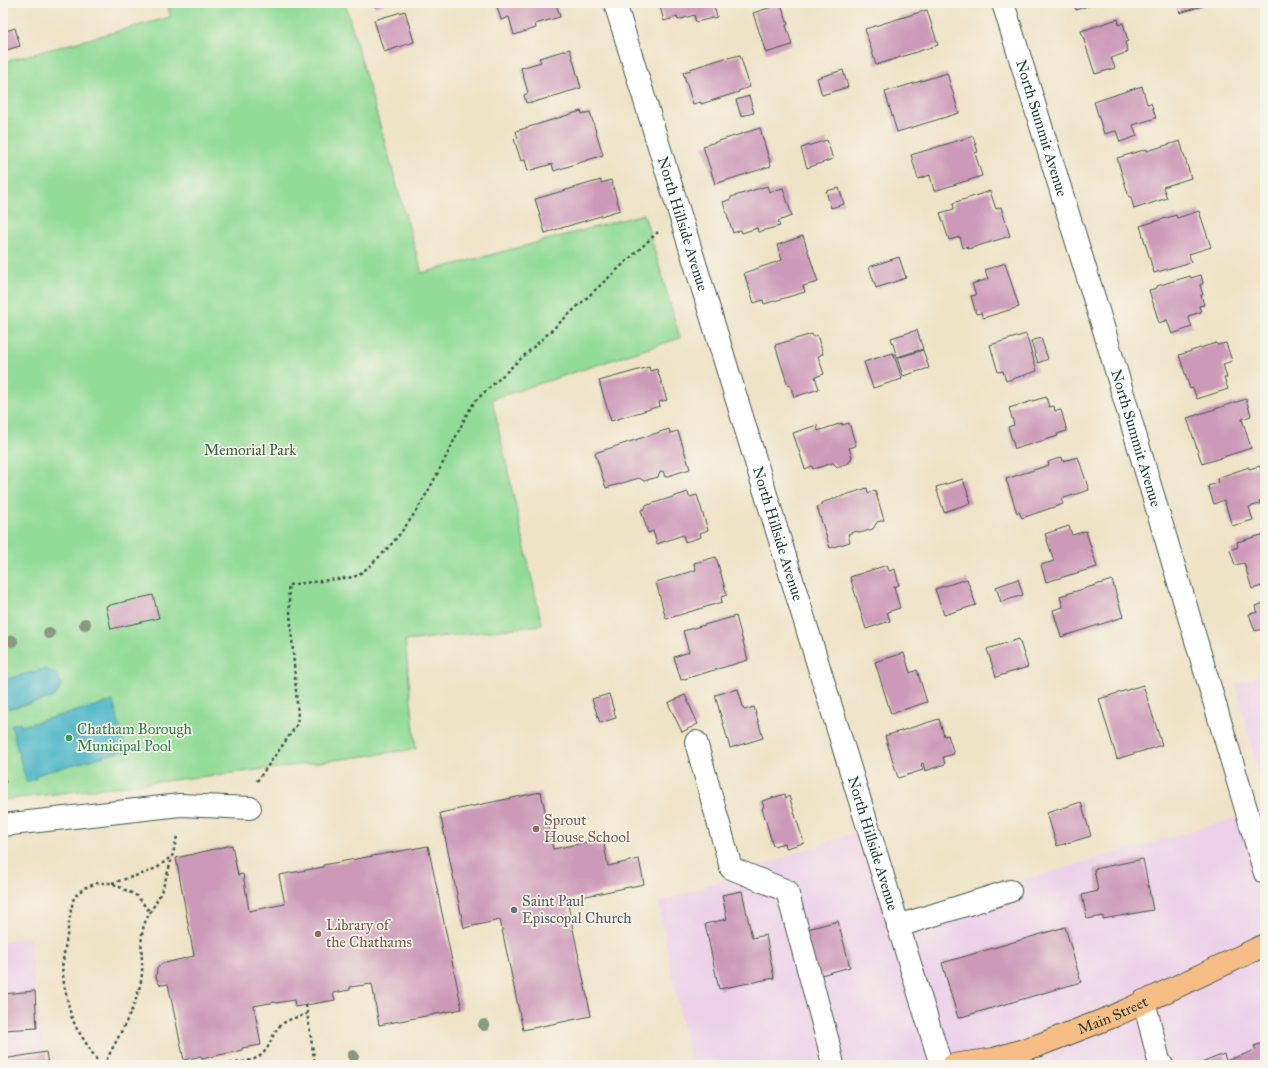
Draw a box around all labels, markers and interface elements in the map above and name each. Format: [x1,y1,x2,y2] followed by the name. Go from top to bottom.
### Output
[1012,58,1071,199] street label: North Summit Avenue
[654,155,712,293] street label: North Hillside Avenue
[1107,367,1165,509] street label: North Summit Avenue
[204,441,296,459] park label: Memorial Park
[749,464,807,603] street label: North Hillside Avenue
[77,720,192,755] place label: Chatham Borough Municipal Pool
[64,733,74,743] marker: Chatham Borough Municipal Pool
[844,774,902,913] street label: North Hillside Avenue
[544,811,631,846] place label: Sprout House School
[531,824,541,834] marker: Sprout House School
[522,892,632,927] place label: Saint Paul Episcopal Church
[509,905,519,915] marker: Saint Paul Episcopal Church
[326,916,412,951] place label: Library of the Chathams
[313,929,323,939] marker: Library of the Chathams
[1075,992,1151,1038] street label: Main Street

